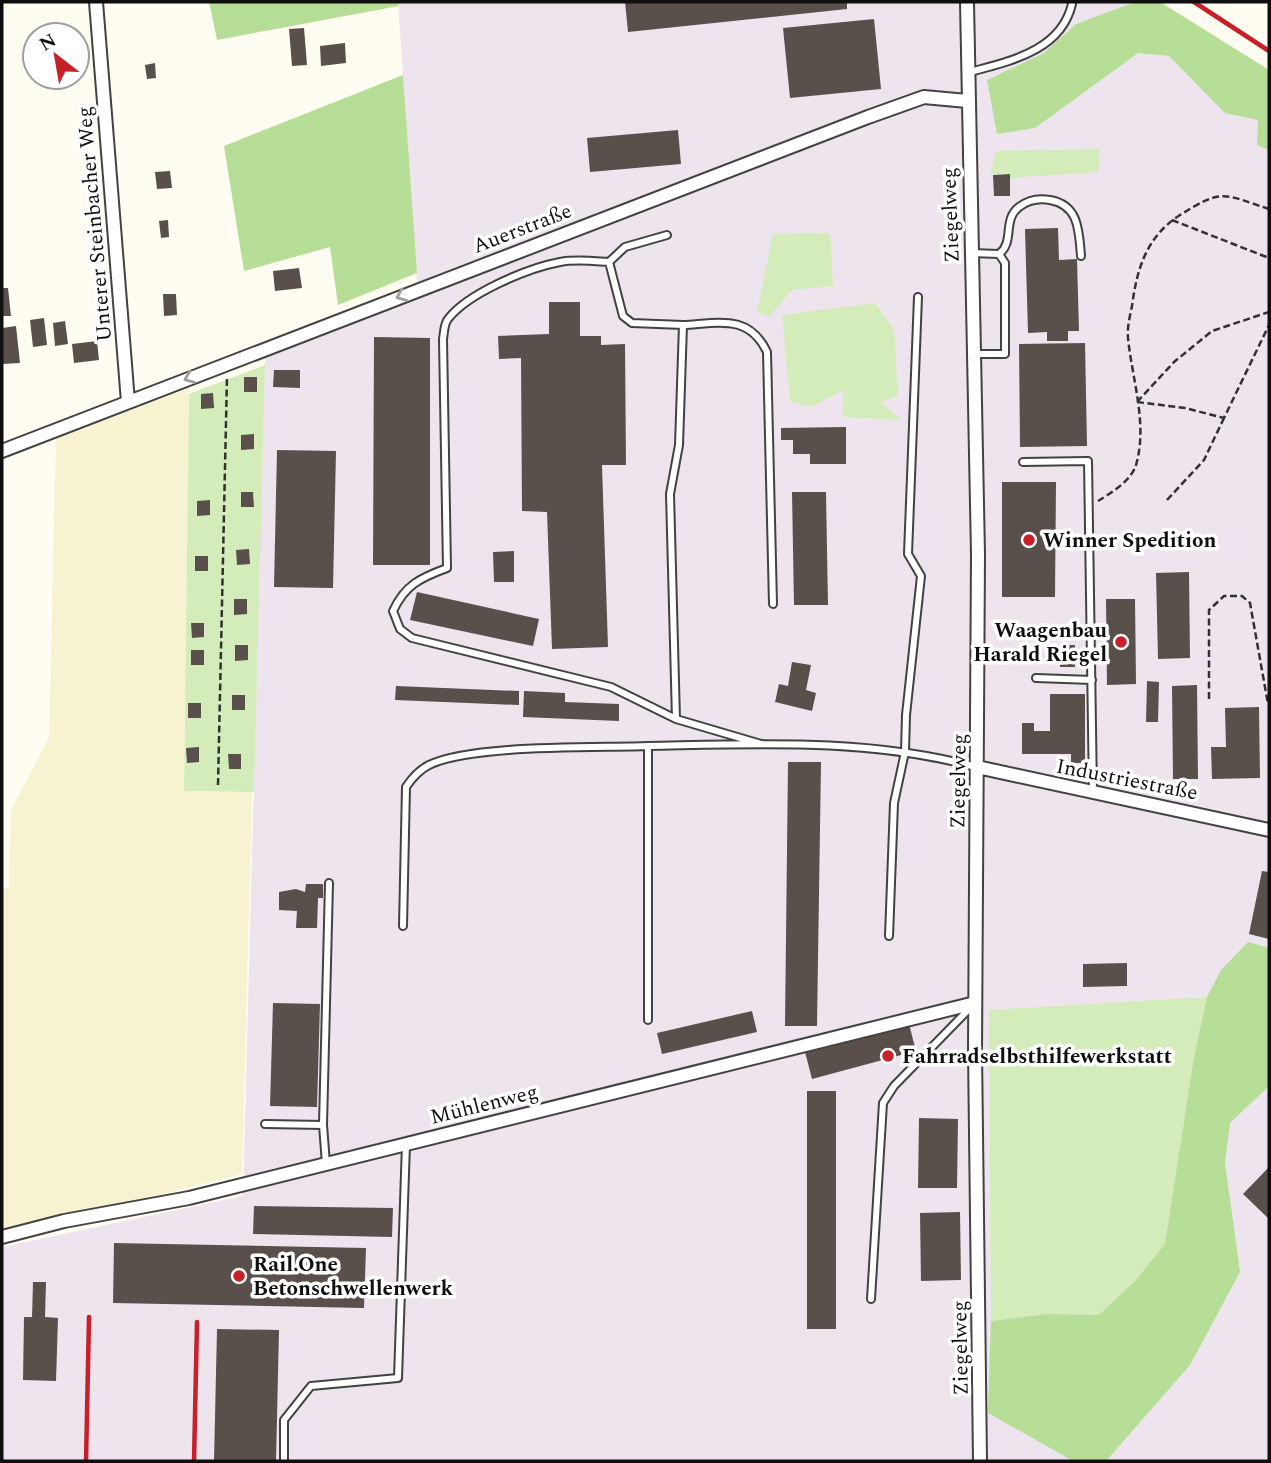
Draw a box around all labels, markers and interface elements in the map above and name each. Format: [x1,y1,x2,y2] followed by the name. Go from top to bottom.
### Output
[21,21,91,91] north arrow
[34,26,62,59] text: N
[69,105,121,343] street label: Unterer Steinbacher Weg
[933,167,969,263] street label: Ziegelweg
[468,195,577,262] street label: Auerstraße
[396,288,408,302] one-way arrow
[184,370,196,384] one-way arrow
[1043,525,1216,557] place label: Winner Spedition
[1021,532,1037,548] marker: Winner Spedition
[973,615,1108,671] place label: Waagenbau Harald Riegel
[1113,634,1129,650] marker: Waagenbau Harald Riegel
[942,733,976,829] street label: Ziegelweg
[1053,751,1200,809] street label: Industriestraße
[902,1041,1172,1073] place label: Fahrradselbsthilfewerkstatt
[880,1048,896,1064] marker: Fahrradselbsthilfewerkstatt
[427,1076,541,1134] street label: Mühlenweg
[253,1249,453,1305] place label: Rail.One Betonschwellenwerk
[231,1268,247,1284] marker: Rail.One Betonschwellenwerk
[944,1300,978,1396] street label: Ziegelweg

